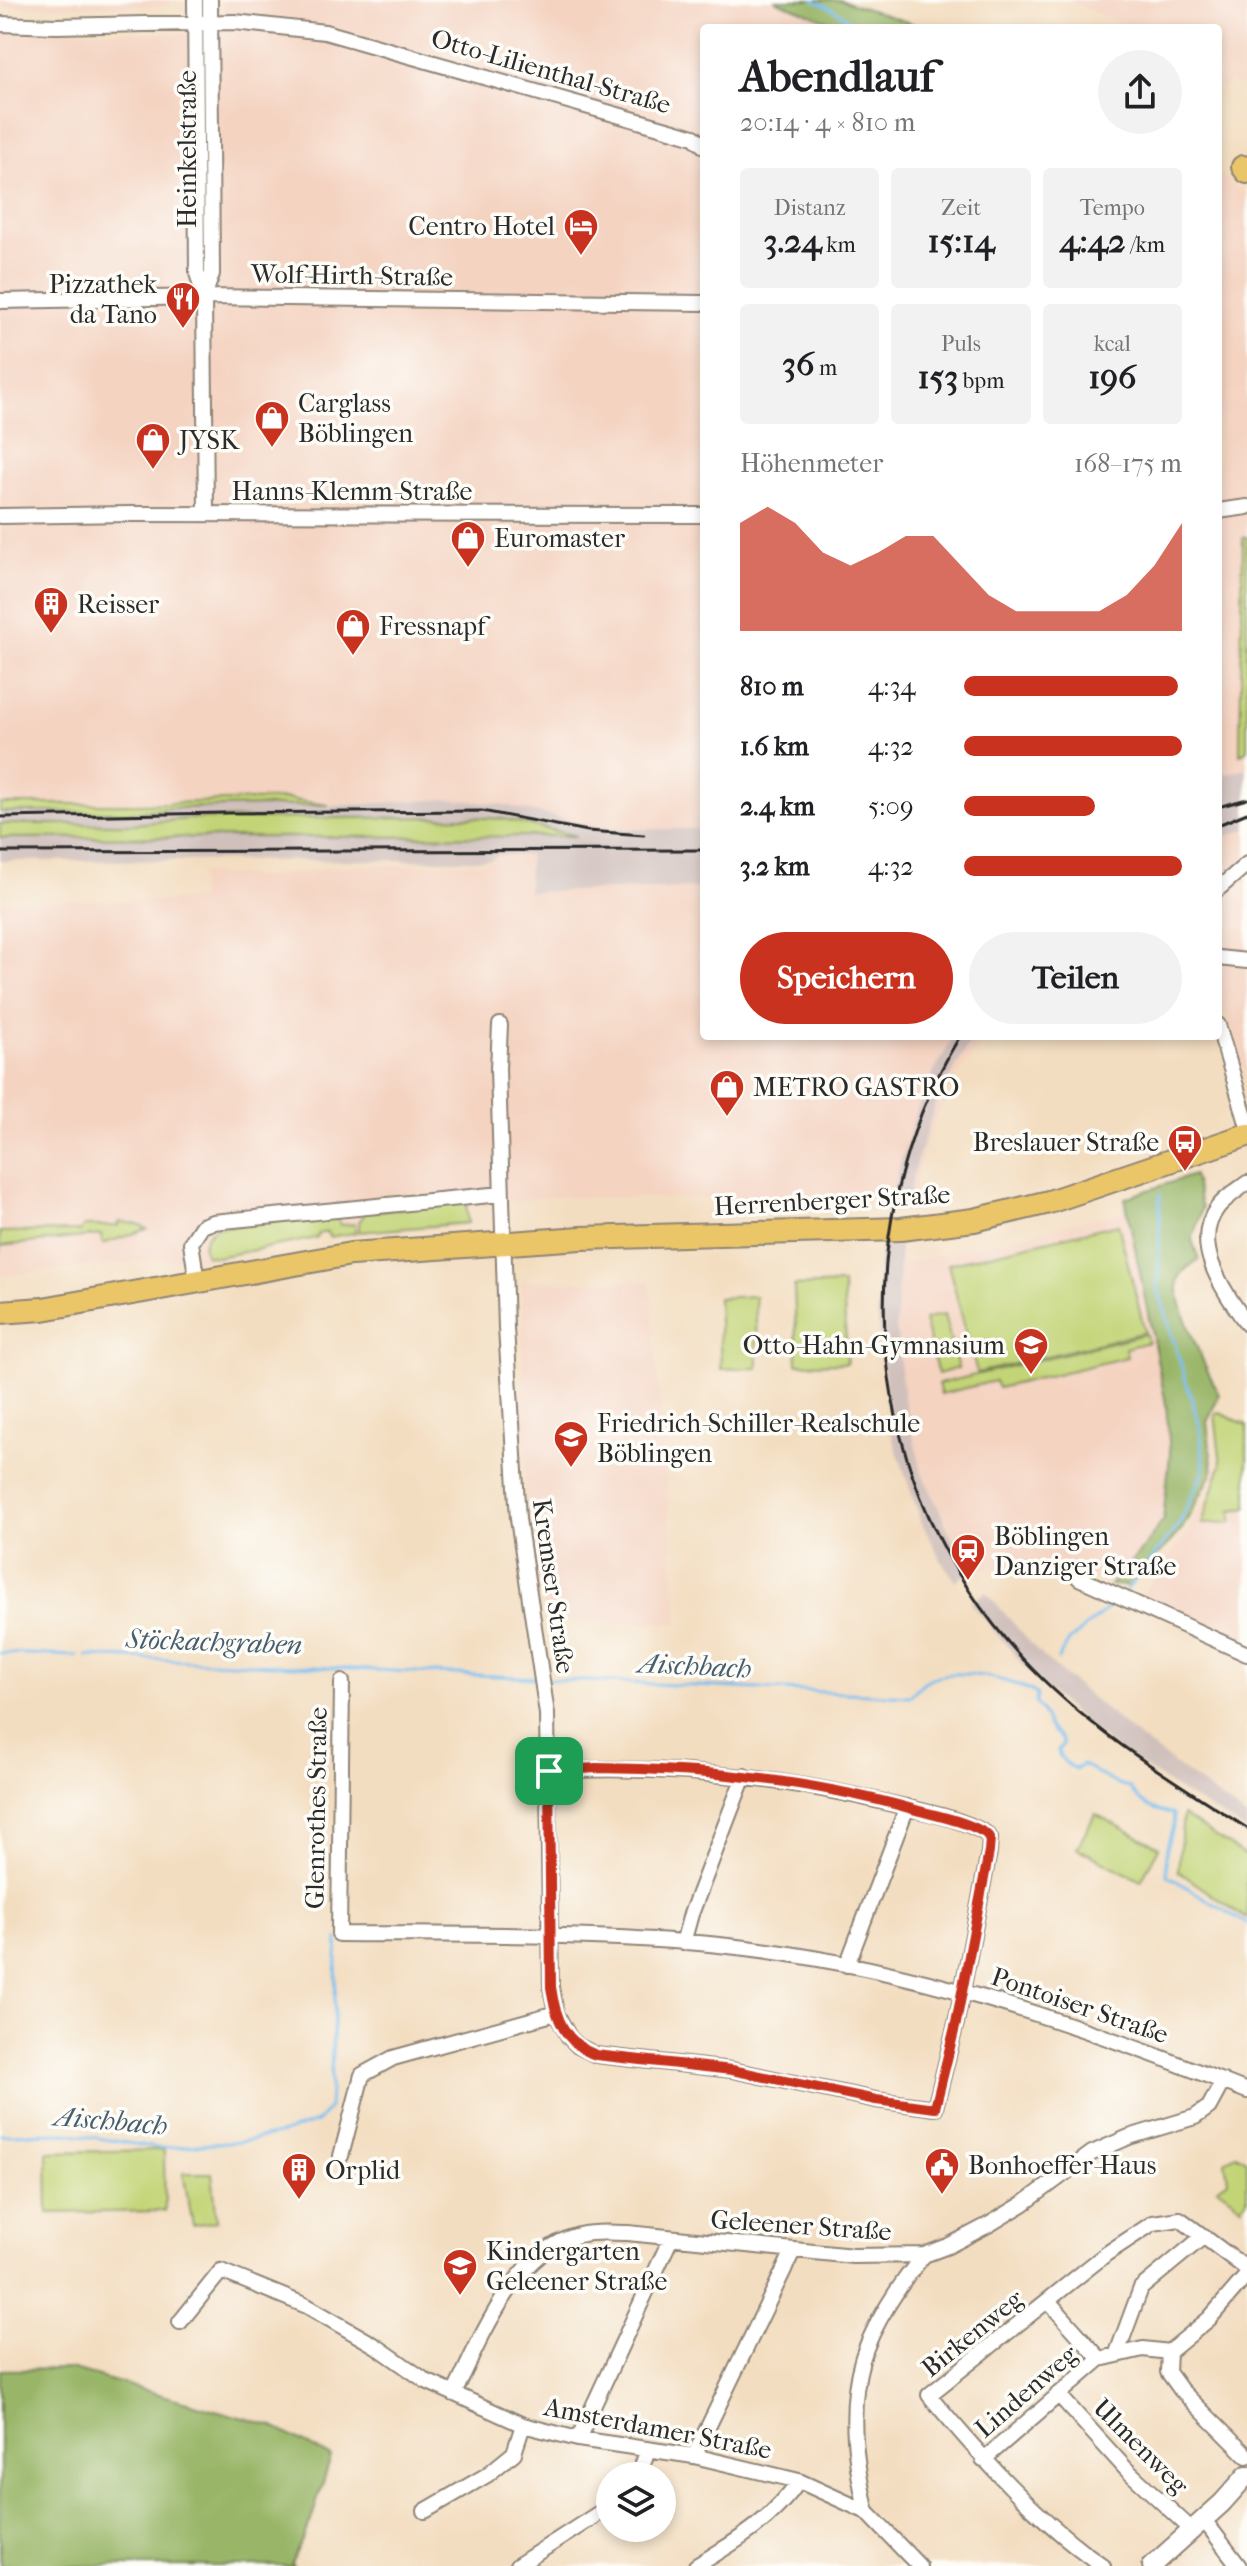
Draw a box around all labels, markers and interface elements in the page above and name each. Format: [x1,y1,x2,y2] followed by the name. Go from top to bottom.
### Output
[428,22,674,121] street label: Otto-Lilienthal-Straße
[1098,50,1182,134] button: share
[740,51,934,102] text: Abendlauf
[172,70,203,228] street label: Heinkelstraße
[740,107,915,138] text: 20:14 · 4 × 810 m
[774,195,846,221] text: Distanz
[941,195,981,221] text: Zeit
[1080,195,1145,221] text: Tempo
[562,207,600,257] hotel icon: Centro Hotel
[408,211,555,242] place label: Centro Hotel
[763,221,822,261] text: 3.24
[927,221,995,261] text: 15:14
[1060,221,1125,261] text: 4:42
[822,232,856,258] text: km
[1125,232,1165,258] text: /km
[250,258,454,293] street label: Wolf-Hirth-Straße
[49,269,158,330] place label: Pizzathek da Tano
[164,280,202,330] restaurant icon: Pizzathek da Tano
[941,331,981,357] text: Puls
[1094,331,1131,357] text: kcal
[782,344,814,384] text: 36
[814,355,837,381] text: m
[917,357,958,397] text: 153
[1088,357,1137,397] text: 196
[958,368,1005,394] text: bpm
[298,388,413,449] place label: Carglass Böblingen
[253,399,291,449] shop icon: Carglass Böblingen
[134,421,172,471] shop icon: JYSK
[177,425,240,456] place label: JYSK
[740,448,883,479] text: Höhenmeter
[1074,448,1182,479] text: 168–175 m
[232,476,473,507] street label: Hanns-Klemm-Straße
[449,519,487,569] shop icon: Euromaster
[494,523,625,554] place label: Euromaster
[32,585,70,635] building icon: Reisser
[77,589,159,620] place label: Reisser
[334,607,372,657] shop icon: Fressnapf
[379,611,491,642] place label: Fressnapf
[740,671,804,702] text: 810 m
[868,671,916,702] text: 4:34
[740,731,809,762] text: 1.6 km
[868,731,914,762] text: 4:32
[740,791,815,822] text: 2.4 km
[868,791,914,822] text: 5:09
[740,851,810,882] text: 3.2 km
[868,851,914,882] text: 4:32
[740,932,953,1024] button: Speichern
[969,932,1182,1024] button: Teilen
[708,1068,746,1118] shop icon: METRO GASTRO
[753,1072,959,1103] place label: METRO GASTRO
[1166,1123,1204,1173] bus stop icon: Breslauer Straße
[973,1127,1159,1158] place label: Breslauer Straße
[713,1179,951,1222] street label: Herrenberger Straße
[1012,1326,1050,1376] school or university icon: Otto-Hahn-Gymnasium
[743,1330,1005,1361] place label: Otto-Hahn-Gymnasium
[597,1408,920,1469] place label: Friedrich-Schiller-Realschule Böblingen
[552,1419,590,1469] school or university icon: Friedrich-Schiller-Realschule Böblingen
[526,1497,581,1676] street label: Kremser Straße
[994,1521,1176,1582] place label: Böblingen Danziger Straße
[949,1532,987,1582] station icon: Böblingen Danziger Straße
[124,1622,303,1661] water label: Stöckachgraben
[635,1646,752,1685] water label: Aischbach
[299,1707,334,1909] street label: Glenrothes Straße
[515,1737,583,1805] pin
[527,1749,571,1793] icon: arrive
[987,1961,1172,2050] street label: Pontoiser Straße
[50,2099,169,2142] water label: Aischbach
[923,2146,961,2196] public building icon: Bonhoeffer-Haus
[968,2150,1156,2181] place label: Bonhoeffer-Haus
[280,2151,318,2201] building icon: Orplid
[325,2155,401,2186] place label: Orplid
[709,2204,893,2247] street label: Geleener Straße
[486,2236,667,2297] place label: Kindergarten Geleener Straße
[441,2247,479,2297] school or university icon: Kindergarten Geleener Straße
[915,2282,1030,2384] street label: Birkenweg
[969,2338,1085,2444] street label: Lindenweg
[541,2391,774,2466] street label: Amsterdamer Straße
[1087,2392,1195,2501] street label: Ulmenweg
[596,2462,676,2542] map controls
[596,2462,676,2542] button: layers

